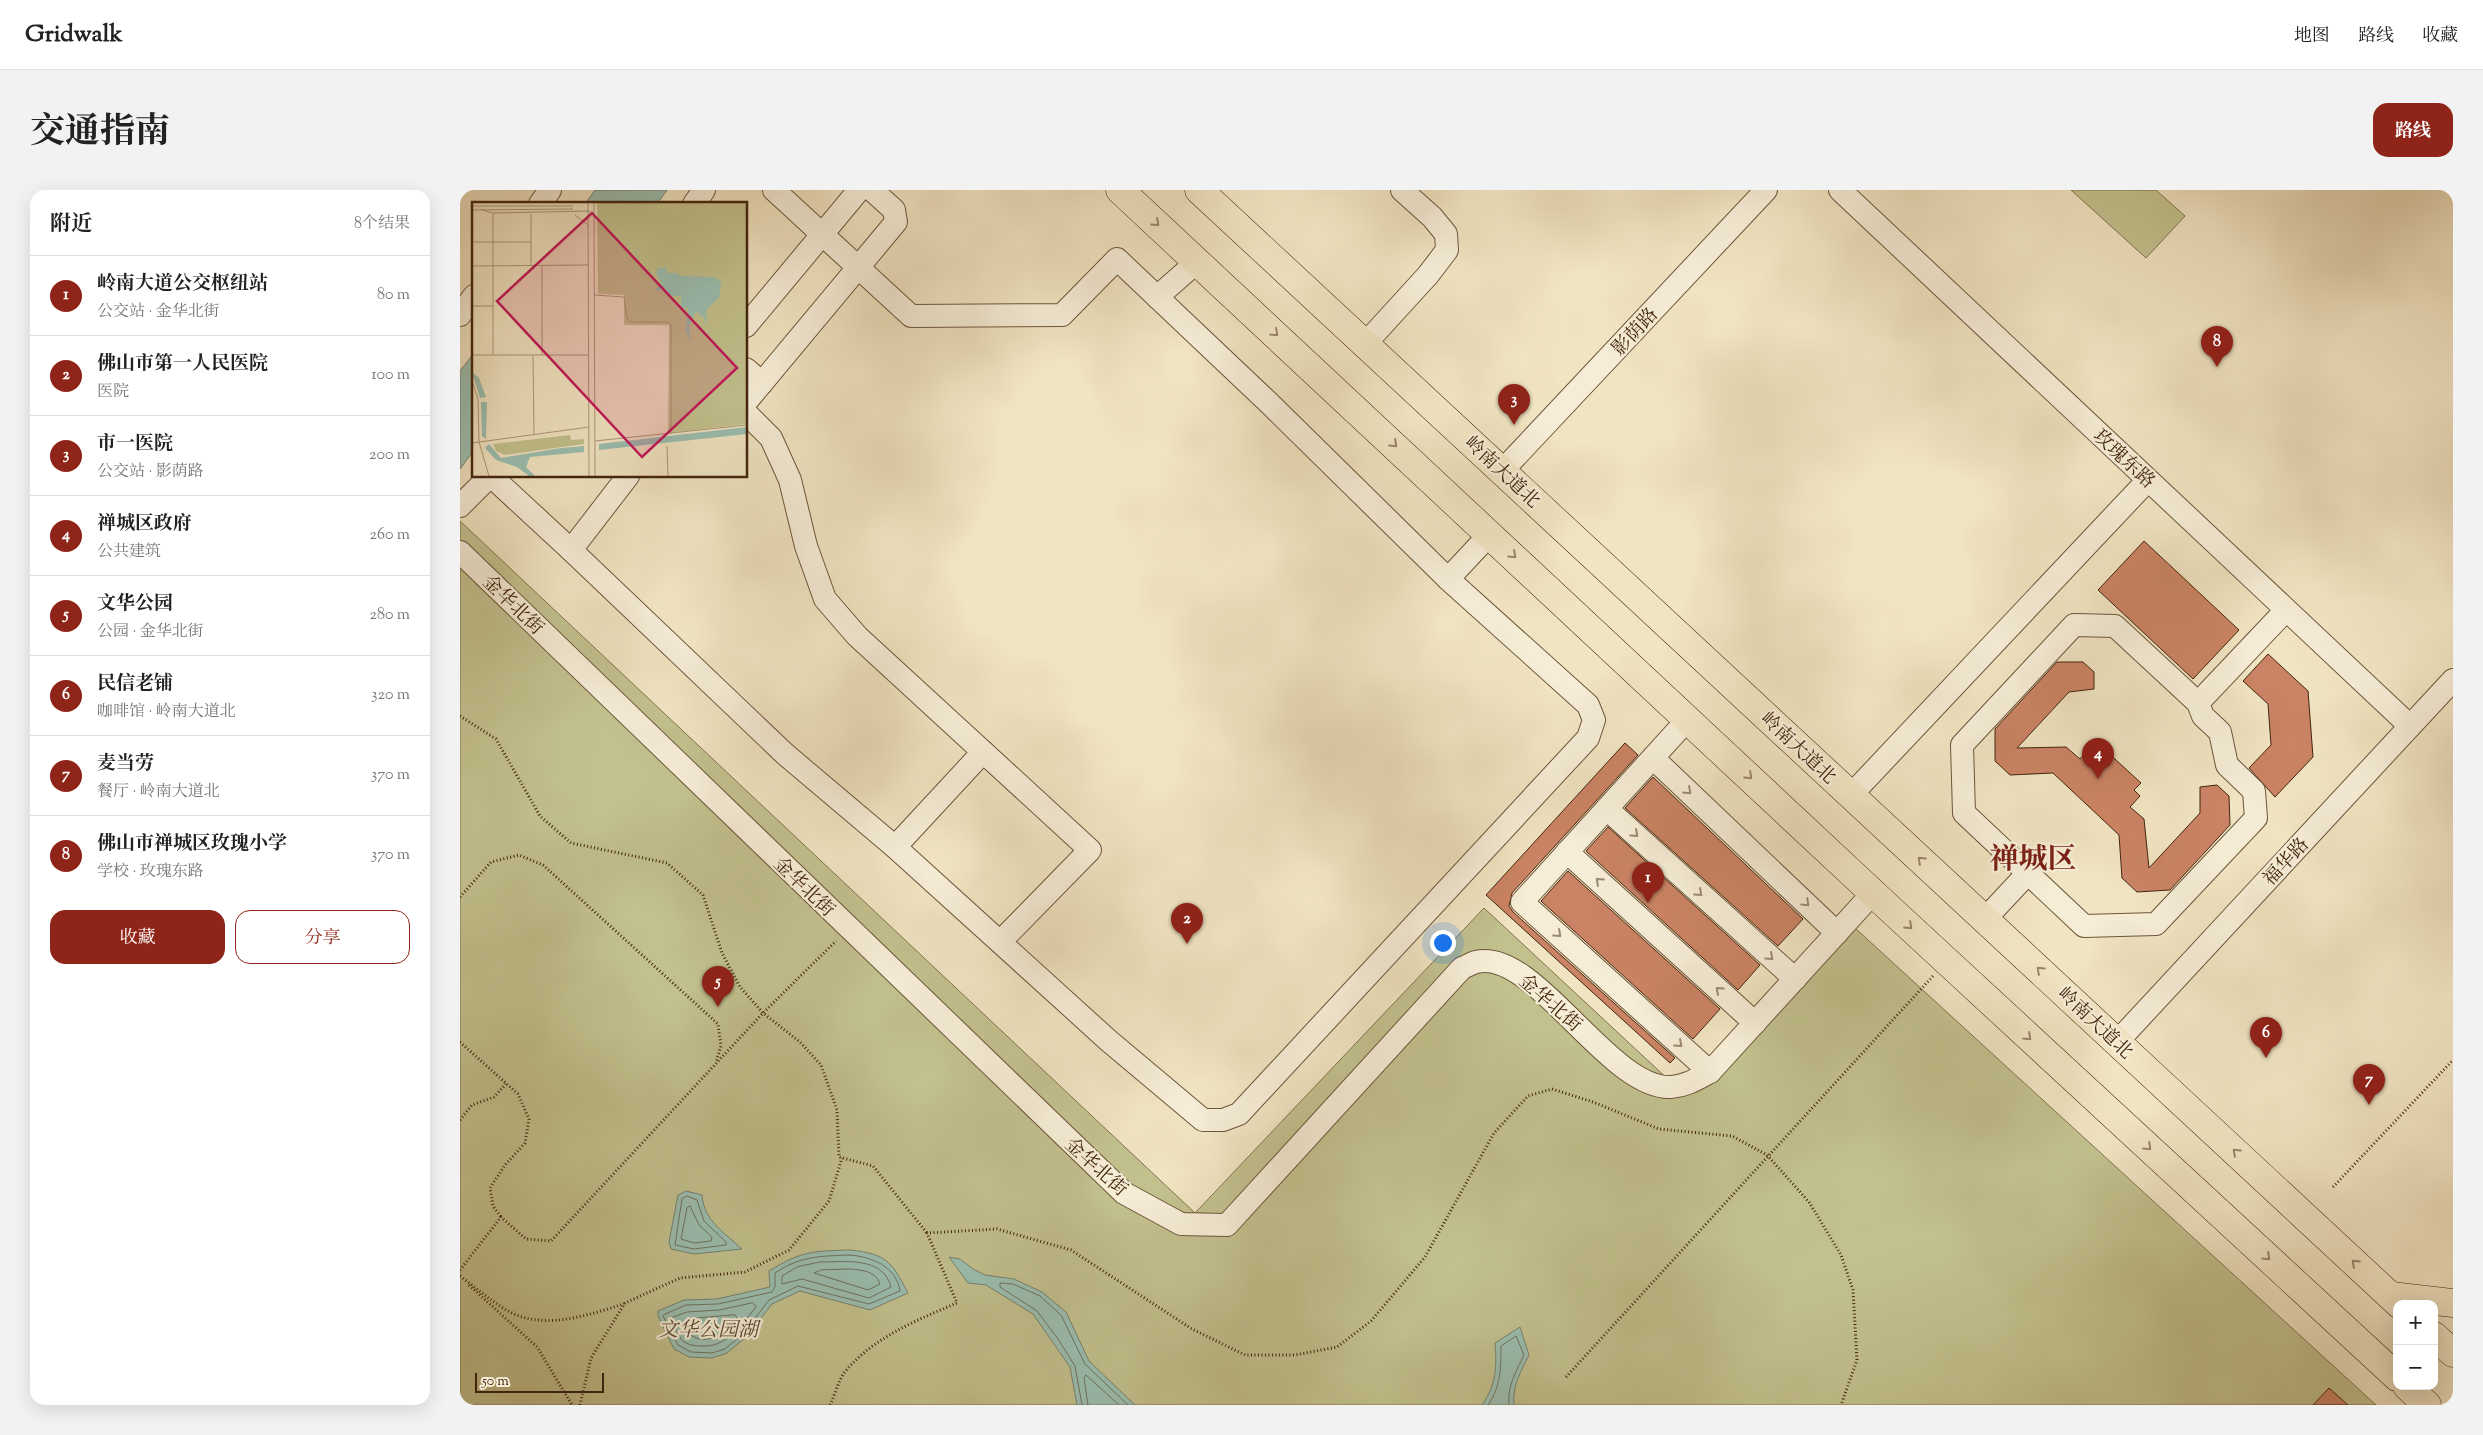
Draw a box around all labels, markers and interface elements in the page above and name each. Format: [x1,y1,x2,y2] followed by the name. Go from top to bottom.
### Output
[25,18,123,52] text: Gridwalk
[2294,24,2330,50] text: 地图
[2358,24,2394,50] text: 路线
[2422,24,2458,50] text: 收藏
[2373,103,2453,157] button: 路线
[30,108,170,159] text: 交通指南
[472,202,748,478] inset map
[50,210,92,240] text: 附近
[354,213,410,236] text: 8个结果
[1150,217,1159,226] one-way arrow
[97,271,268,298] text: 岭南大道公交枢纽站
[63,284,69,307] text: 1
[377,284,410,307] text: 80 m
[97,301,220,324] text: 公交站 · 金华北街
[1607,303,1665,363] street label: 影荫路
[2201,326,2233,367] pin: 8
[1269,327,1278,336] one-way arrow
[97,351,268,378] text: 佛山市第一人民医院
[62,364,70,387] text: 2
[371,364,410,387] text: 100 m
[97,381,129,404] text: 医院
[1498,384,1530,425] pin: 3
[2086,424,2160,496] street label: 玫瑰东路
[97,431,173,458] text: 市一医院
[1457,431,1545,515] street label: 岭南大道北
[1388,438,1397,447] one-way arrow
[63,444,69,467] text: 3
[369,444,410,467] text: 200 m
[97,461,204,484] text: 公交站 · 影荫路
[97,511,192,538] text: 禅城区政府
[62,524,70,547] text: 4
[369,524,410,547] text: 260 m
[97,541,161,564] text: 公共建筑
[1507,549,1516,558] one-way arrow
[476,570,549,642] street label: 金华北街
[97,591,173,618] text: 文华公园
[63,604,69,627] text: 5
[369,604,410,627] text: 280 m
[97,621,204,644] text: 公园 · 金华北街
[97,671,173,698] text: 民信老铺
[62,684,70,707] text: 6
[371,684,410,707] text: 320 m
[97,701,236,724] text: 咖啡馆 · 岭南大道北
[1753,707,1841,791] street label: 岭南大道北
[2082,738,2114,779] pin: 4
[97,751,154,778] text: 麦当劳
[62,764,70,787] text: 7
[371,764,410,787] text: 370 m
[1743,770,1752,779] one-way arrow
[97,781,220,804] text: 餐厅 · 岭南大道北
[1683,785,1692,794] one-way arrow
[1630,828,1639,837] one-way arrow
[97,831,287,858] text: 佛山市禅城区玫瑰小学
[2258,833,2316,893] street label: 福华路
[1989,840,2077,882] district label: 禅城区
[62,844,70,867] text: 8
[371,844,410,867] text: 370 m
[767,852,840,924] street label: 金华北街
[1918,857,1927,866] one-way arrow
[97,861,204,884] text: 学校 · 玫瑰东路
[1632,862,1664,903] pin: 1
[1595,878,1604,887] one-way arrow
[1694,887,1703,896] one-way arrow
[1800,897,1809,906] one-way arrow
[1171,903,1203,944] pin: 2
[50,910,225,964] button: 收藏
[235,910,410,964] button: 分享
[1903,920,1912,929] one-way arrow
[1553,928,1562,937] one-way arrow
[1430,930,1456,956] your location
[1765,951,1774,960] one-way arrow
[702,966,734,1007] pin: 5
[2037,967,2046,976] one-way arrow
[1512,969,1587,1039] street label: 金华北街
[2050,982,2138,1066] street label: 岭南大道北
[1716,987,1725,996] one-way arrow
[2250,1017,2282,1058] pin: 6
[2023,1031,2032,1040] one-way arrow
[1673,1038,1682,1047] one-way arrow
[2353,1064,2385,1105] pin: 7
[1058,1132,1133,1203] street label: 金华北街
[2142,1141,2151,1150] one-way arrow
[2233,1149,2242,1158] one-way arrow
[2261,1251,2270,1260] one-way arrow
[2352,1260,2361,1269] one-way arrow
[2393,1300,2438,1390] map controls
[2393,1300,2438,1345] button: +
[658,1317,761,1346] water label: 文华公园湖
[2393,1345,2438,1390] button: −
[475,1370,604,1393] scale bar
[482,1372,509,1392] text: 50 m

